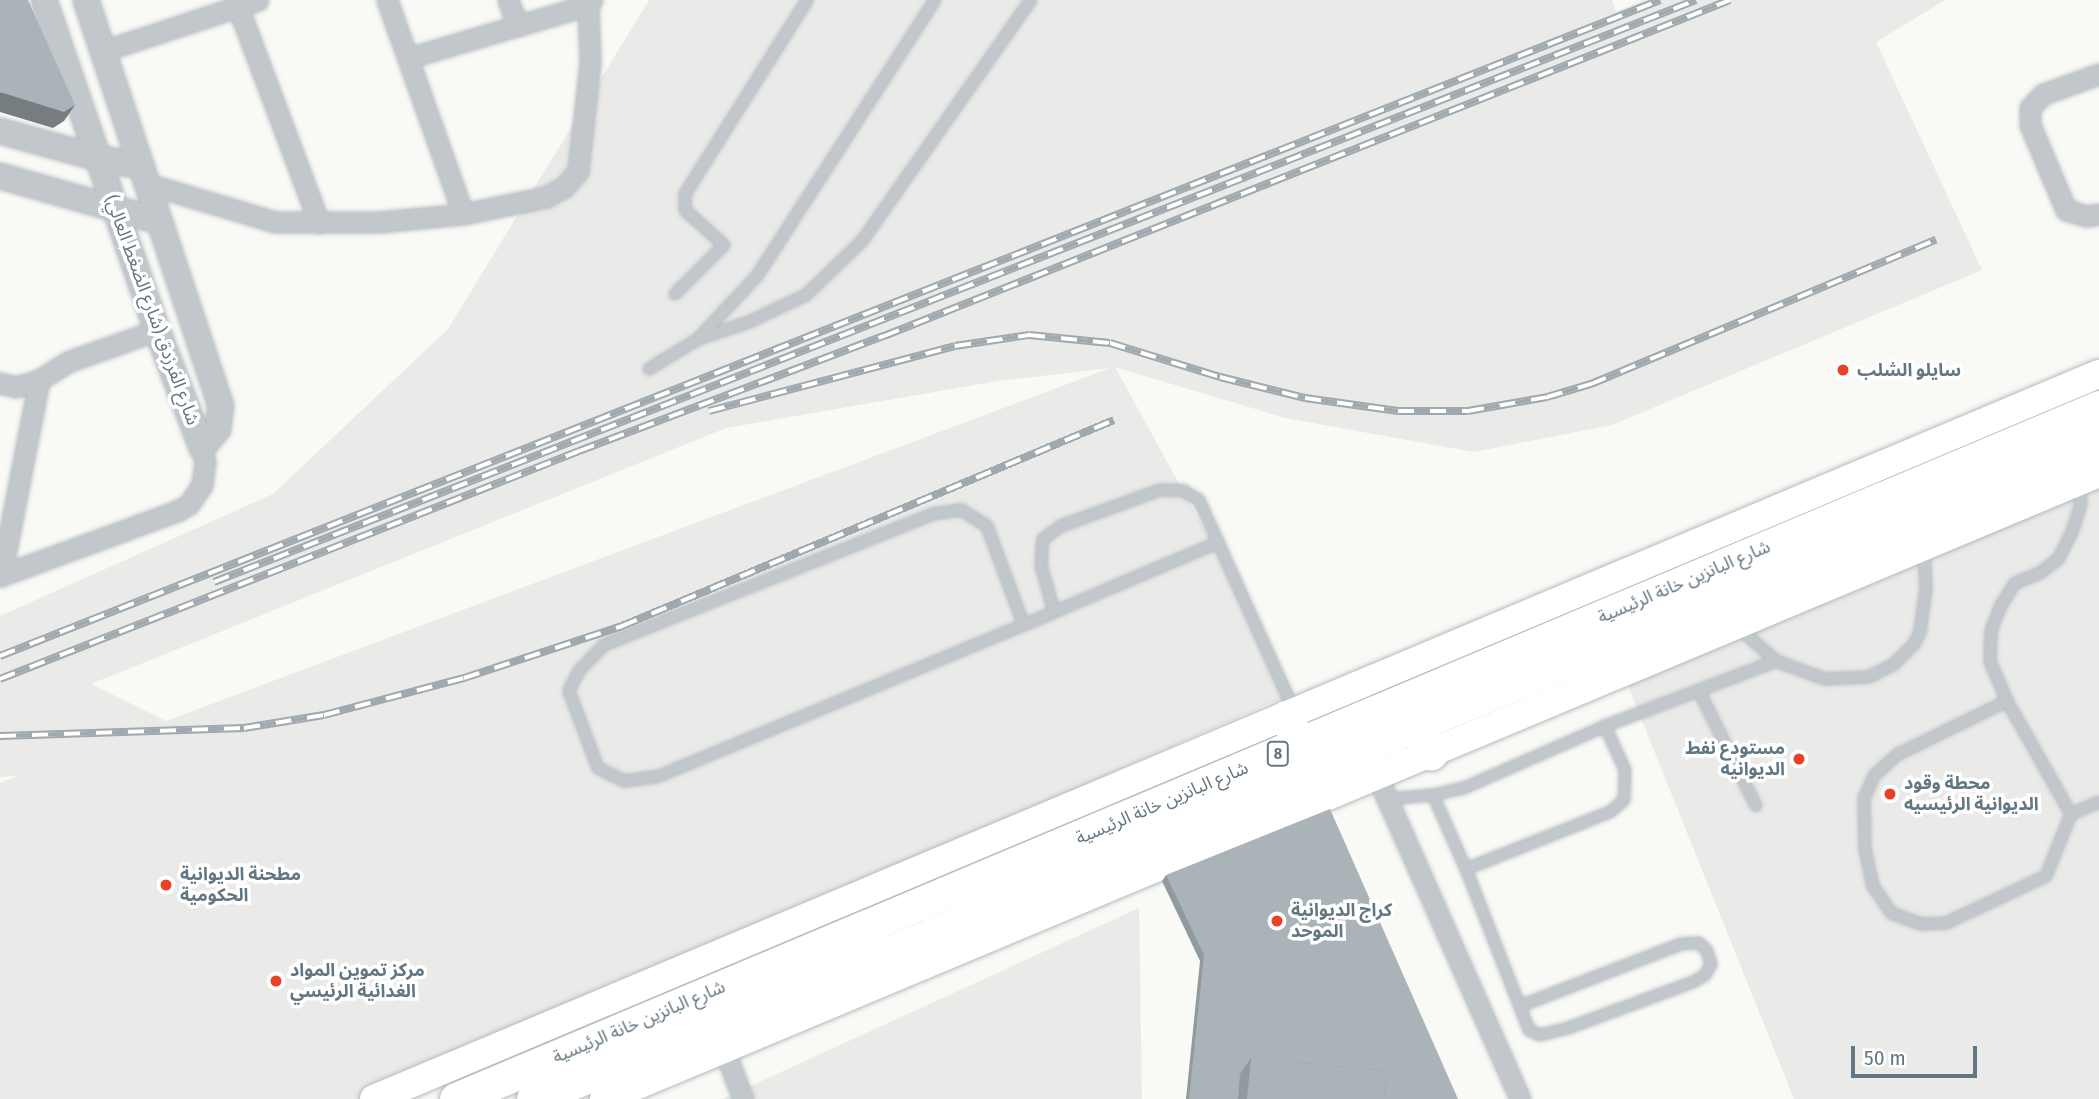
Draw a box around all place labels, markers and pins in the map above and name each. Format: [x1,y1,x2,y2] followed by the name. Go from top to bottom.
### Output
[1857,359,1961,381] place label: سايلو الشلب
[1835,362,1851,378] marker: سايلو الشلب
[1685,738,1785,780] place label: مستودع نفط الديوانيه
[1791,751,1807,767] marker: مستودع نفط الديوانيه
[1904,773,2039,816] place label: محطة وقود الديوانية الرئيسيه
[1882,786,1898,802] marker: محطة وقود الديوانية الرئيسيه
[180,864,301,906] place label: مطحنة الديوانية الحكومية
[158,877,174,893] marker: مطحنة الديوانية الحكومية
[1291,900,1392,942] place label: كراج الديوانية الموحد
[1269,913,1285,929] marker: كراج الديوانية الموحد
[290,960,425,1002] place label: مركز تموين المواد الغدائية الرئيسي
[268,973,284,989] marker: مركز تموين المواد الغدائية الرئيسي

